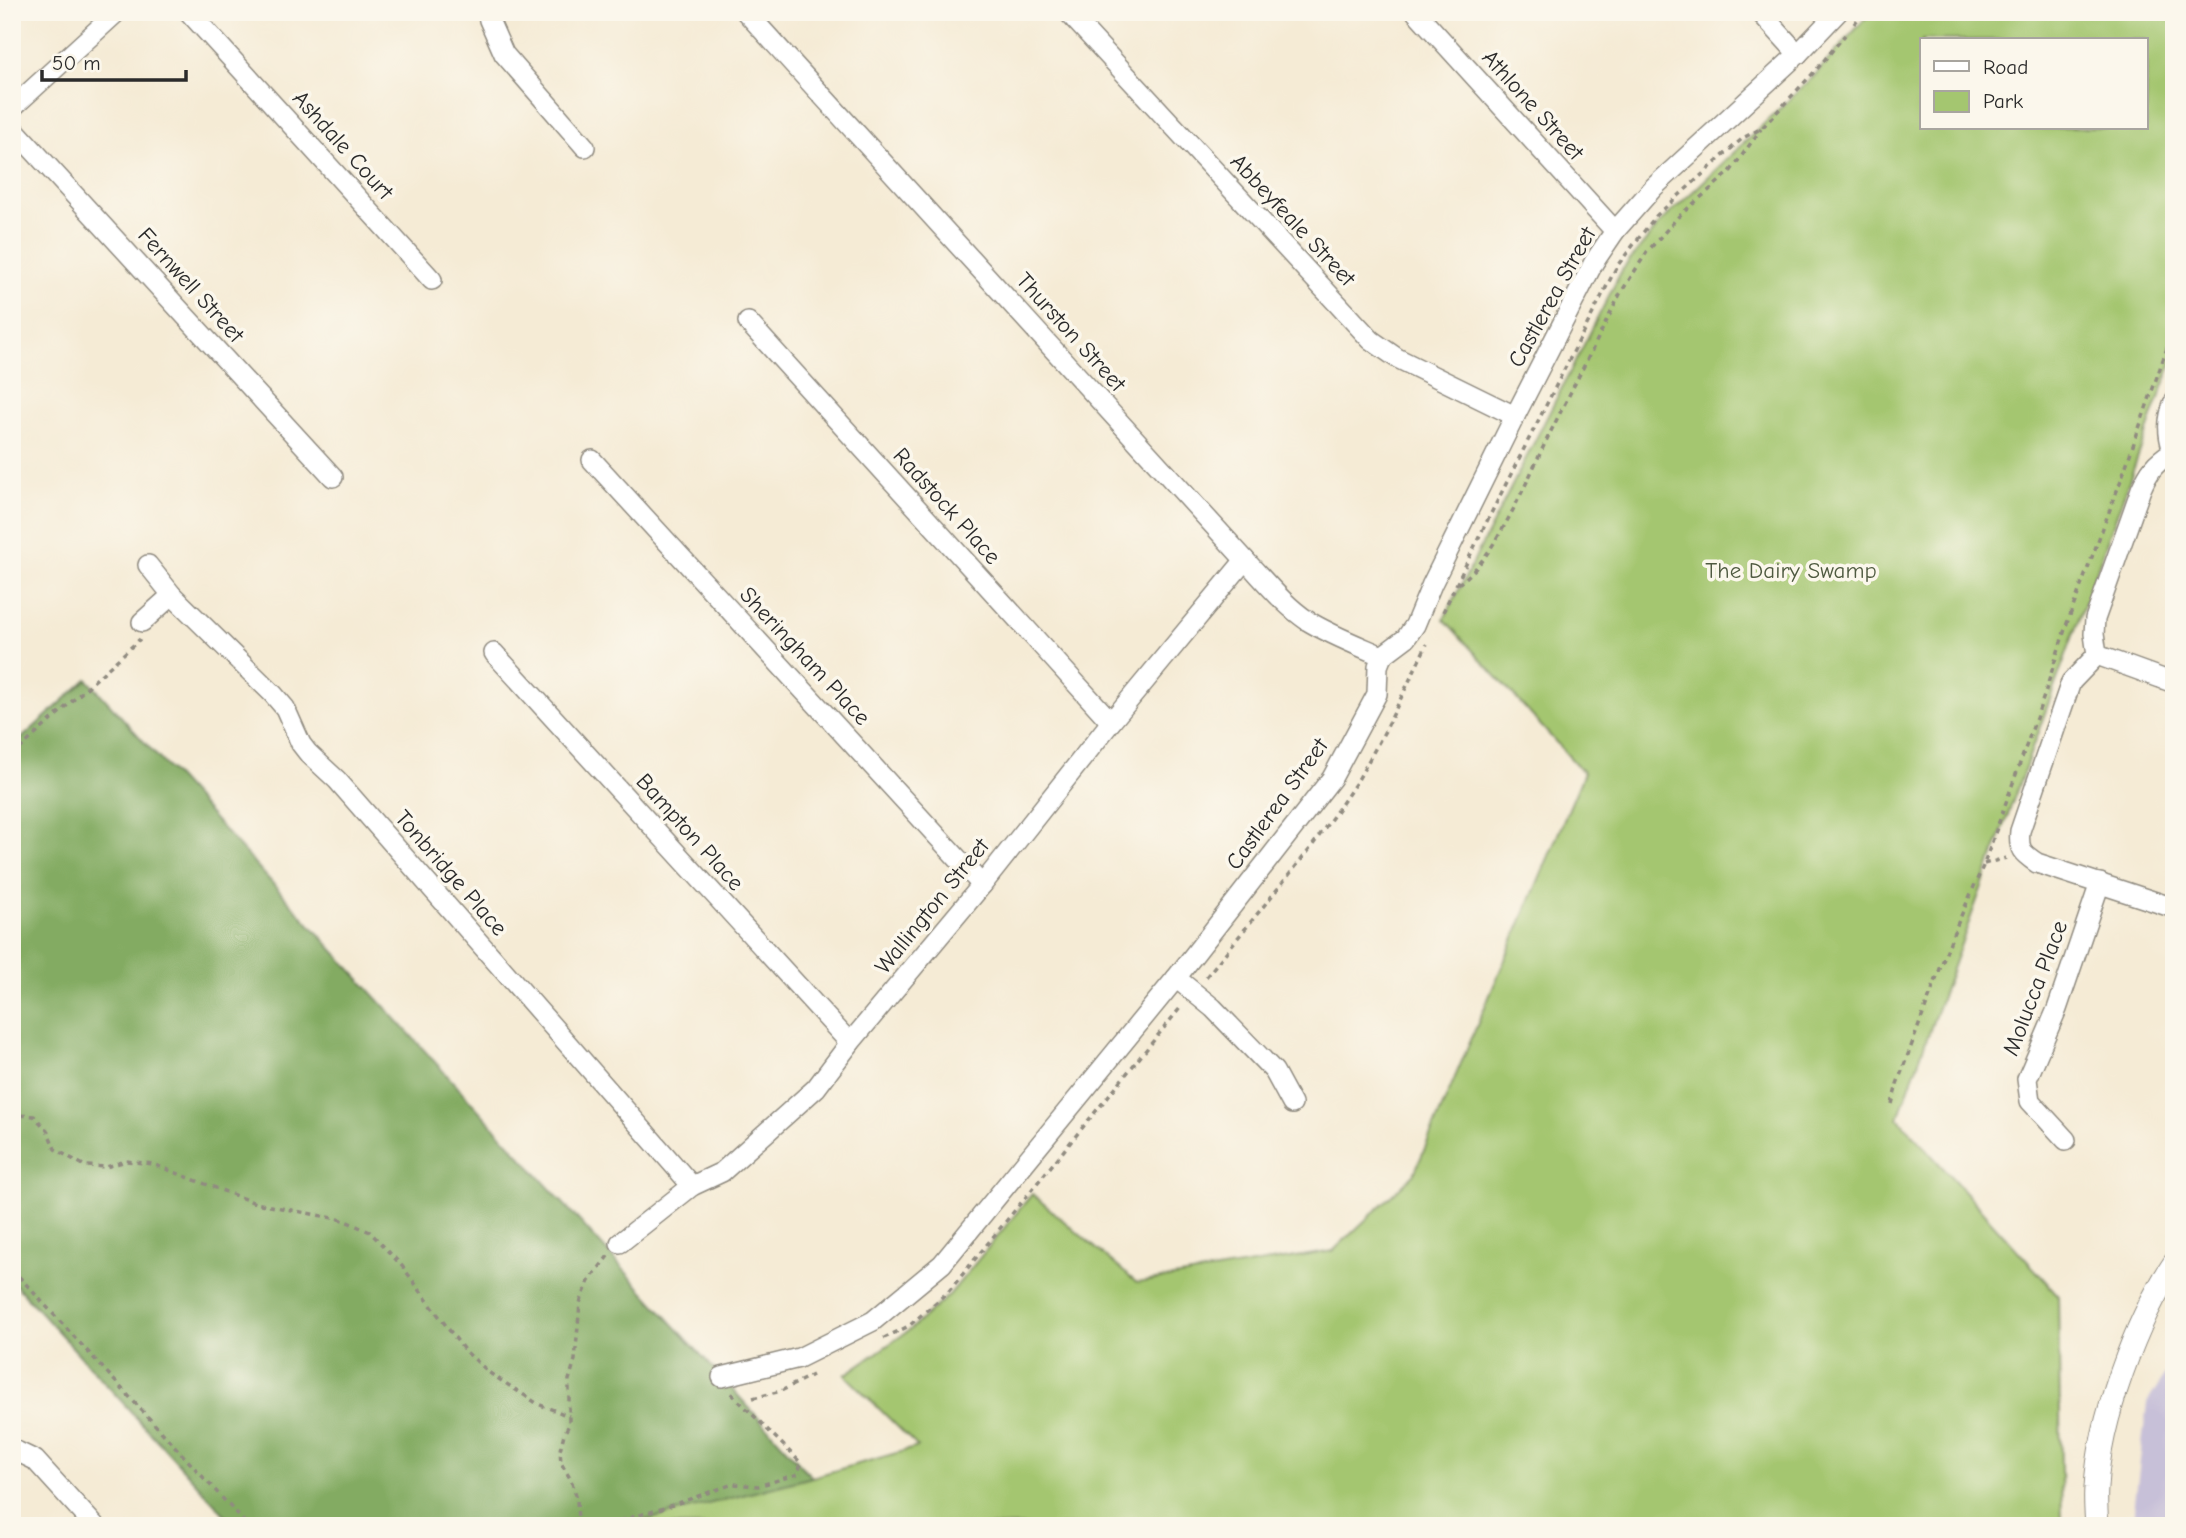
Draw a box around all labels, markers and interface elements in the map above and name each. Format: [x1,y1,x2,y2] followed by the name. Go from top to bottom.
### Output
[42,38,186,82] scale bar
[1920,38,2148,130] legend
[1476,44,1590,167] street label: Athlone Street
[52,51,101,75] text: 50 m
[1983,55,2028,79] text: Road
[287,85,400,206] street label: Ashdale Court
[1983,89,2023,113] text: Park
[1225,148,1362,293] street label: Abbeyfeale Street
[1502,221,1602,372] street label: Castlerea Street
[132,222,251,349] street label: Fernwell Street
[1010,267,1132,398] street label: Thurston Street
[888,442,1006,570] street label: Radstock Place
[1705,557,1877,584] park label: The Dairy Swamp
[734,581,876,731] street label: Sheringham Place
[1220,732,1335,875] street label: Castlerea Street
[630,768,750,896] street label: Bampton Place
[389,805,513,941] street label: Tonbridge Place
[869,832,996,979] street label: Wallington Street
[1997,917,2073,1059] street label: Molucca Place

